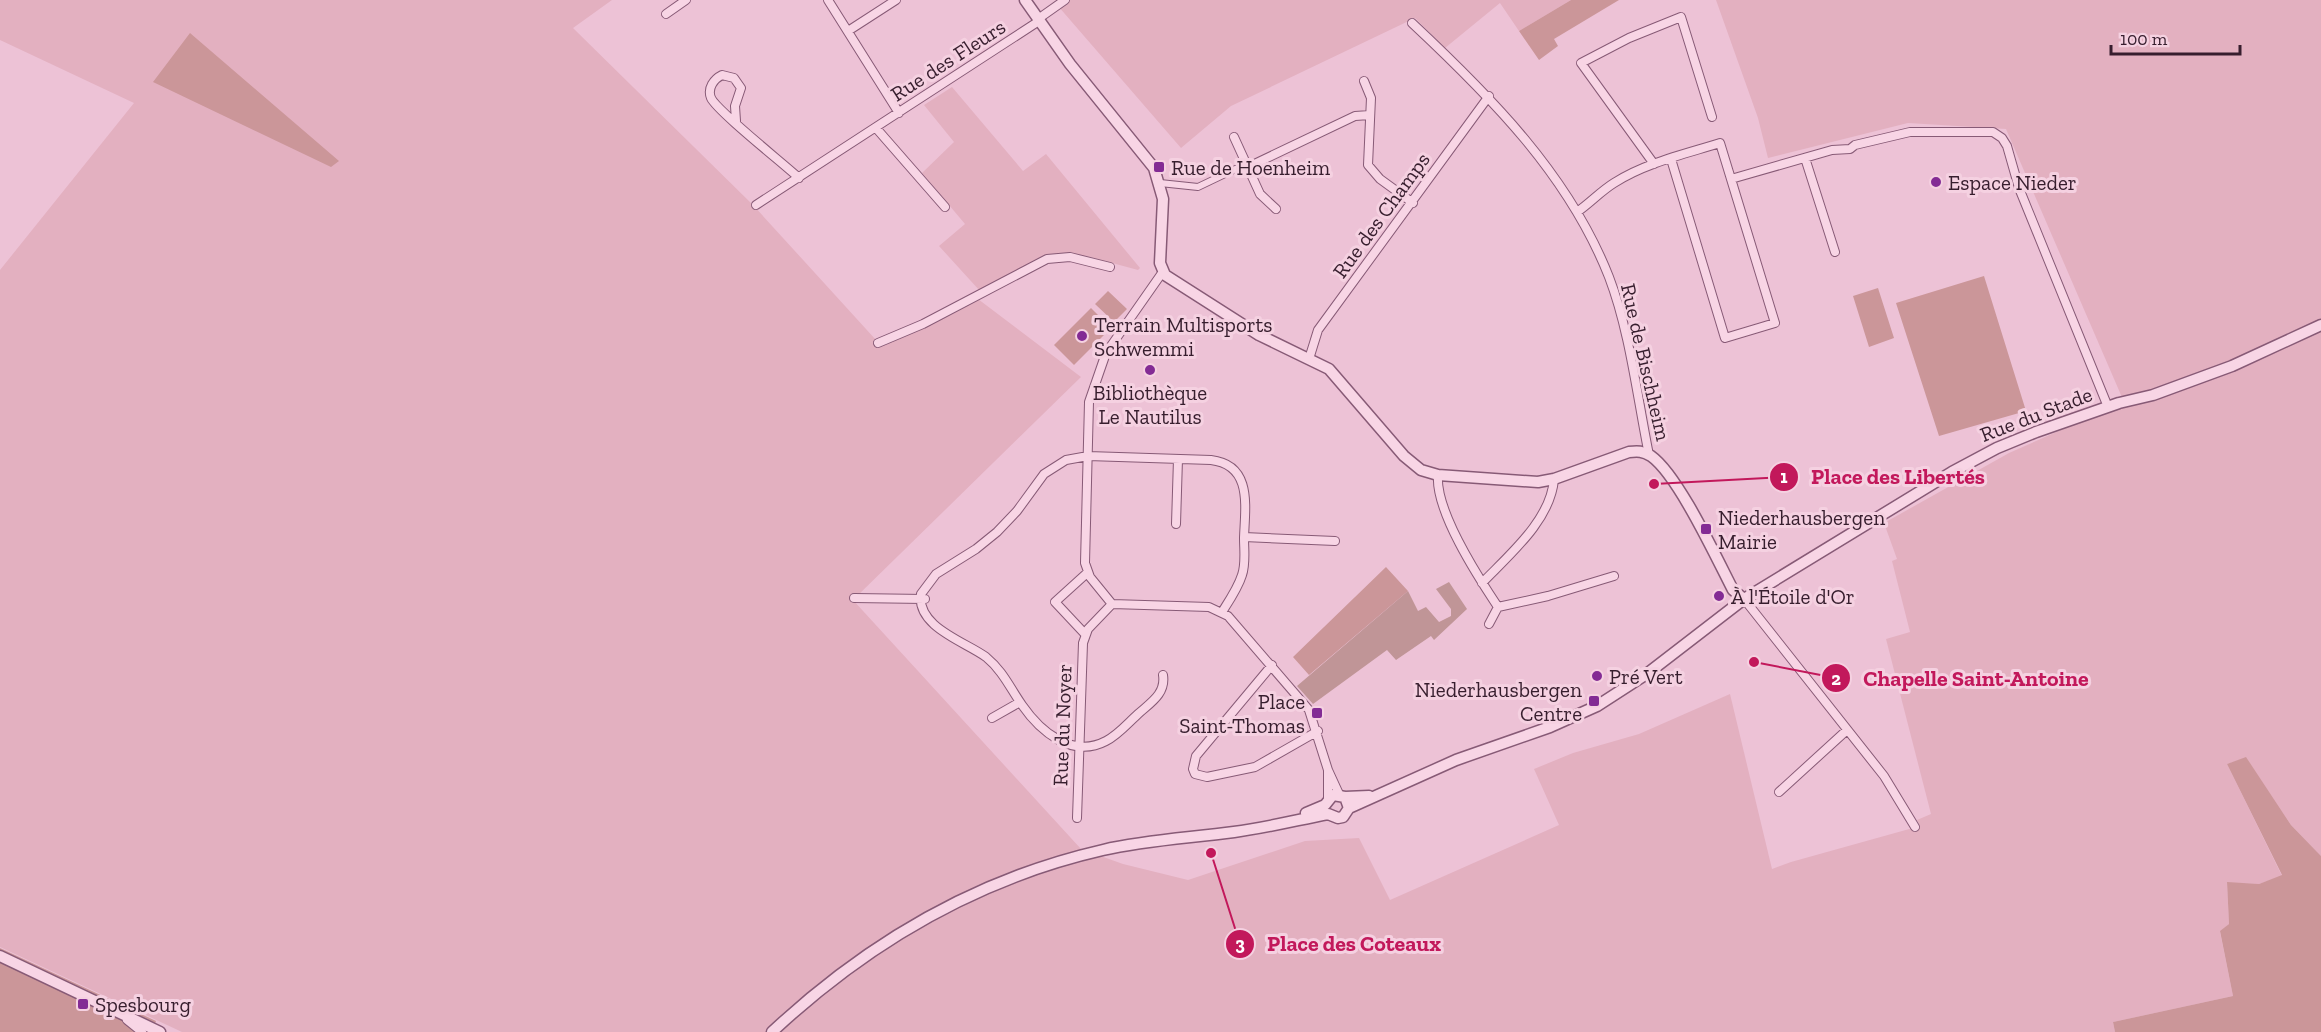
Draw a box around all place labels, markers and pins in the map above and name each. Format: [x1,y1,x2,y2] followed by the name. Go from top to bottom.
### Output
[1171,155,1330,180] place label: Rue de Hoenheim
[1152,160,1166,174] marker: Rue de Hoenheim
[1948,170,2077,195] place label: Espace Nieder
[1929,175,1943,189] marker: Espace Nieder
[1094,312,1272,361] place label: Terrain Multisports Schwemmi
[1075,329,1089,343] marker: Terrain Multisports Schwemmi
[1143,363,1157,377] marker: Bibliothèque Le Nautilus
[1093,380,1207,429] place label: Bibliothèque Le Nautilus
[1769,457,1996,497] callout: Place des Libertés
[1718,505,1885,554] place label: Niederhausbergen Mairie
[1699,522,1713,536] marker: Niederhausbergen Mairie
[1731,584,1855,609] place label: À l'Étoile d'Or
[1712,589,1726,603] marker: À l'Étoile d'Or
[1821,658,2100,698] callout: Chapelle Saint-Antoine
[1609,664,1683,689] place label: Pré Vert
[1590,669,1604,683] marker: Pré Vert
[1415,677,1582,726] place label: Niederhausbergen Centre
[1179,689,1305,738] place label: Place Saint-Thomas
[1587,694,1601,708] marker: Niederhausbergen Centre
[1310,706,1324,720] marker: Place Saint-Thomas
[1225,924,1453,964] callout: Place des Coteaux
[95,992,191,1017] place label: Spesbourg
[76,997,90,1011] marker: Spesbourg

